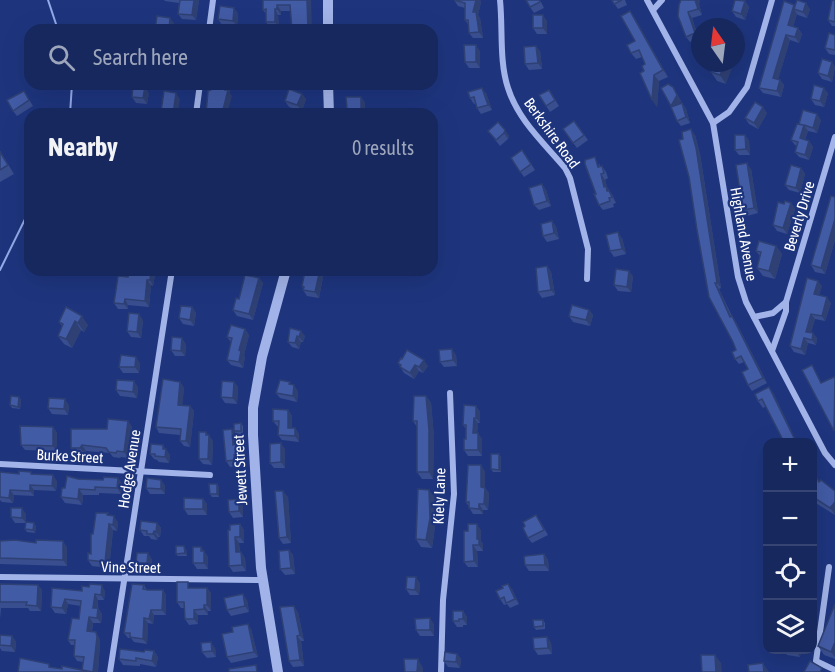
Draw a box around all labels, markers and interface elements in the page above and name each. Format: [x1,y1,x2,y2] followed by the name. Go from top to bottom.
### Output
[691,18,745,72] north arrow
[24,24,438,90] search box
[45,41,78,74] icon: search
[93,44,188,70] text: Search here
[521,94,583,172] street label: Berkshire Road
[48,132,118,162] text: Nearby
[352,136,414,159] text: 0 results
[780,179,818,253] street label: Beverly Drive
[727,186,761,282] street label: Highland Avenue
[114,428,144,510] street label: Hodge Avenue
[230,434,250,506] street label: Jewett Street
[763,438,817,654] map controls
[763,438,817,492] button: +
[36,446,104,466] street label: Burke Street
[430,467,448,525] street label: Kiely Lane
[763,492,817,546] button: −
[763,546,817,600] button: locate
[101,558,161,576] street label: Vine Street
[763,600,817,654] button: layers

